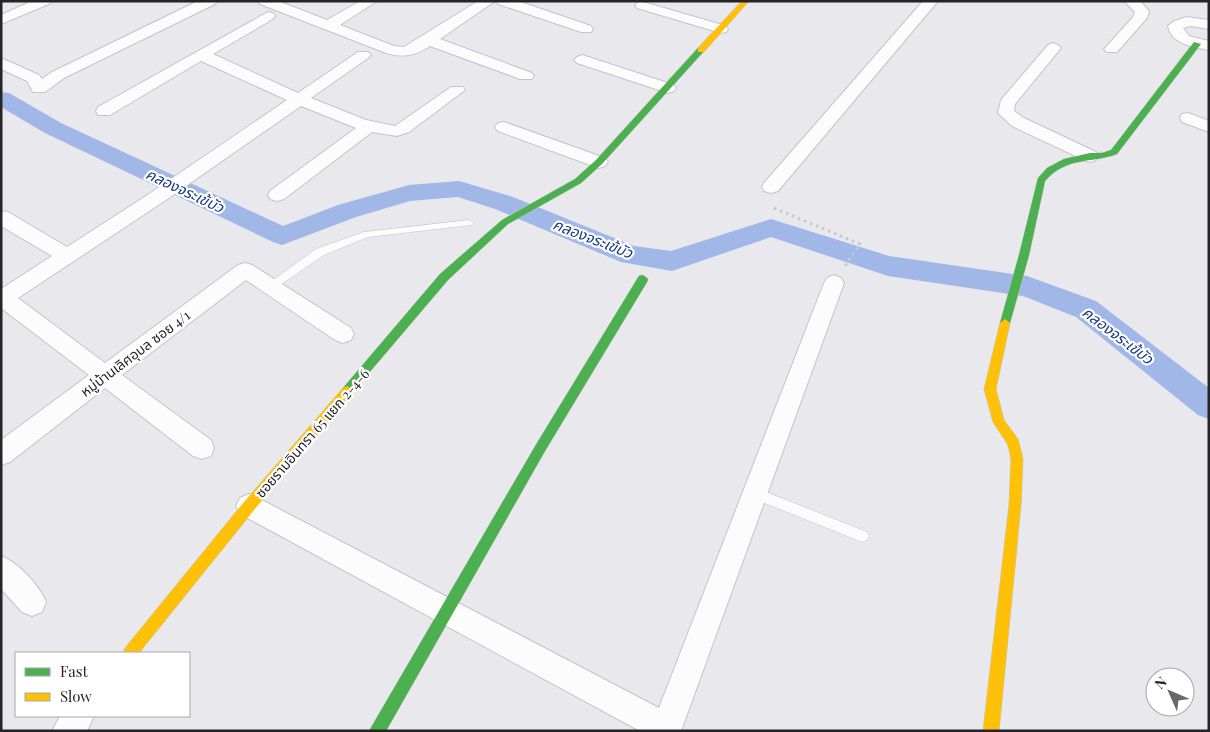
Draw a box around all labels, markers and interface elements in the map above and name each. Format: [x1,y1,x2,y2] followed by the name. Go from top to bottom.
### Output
[143,163,228,217] water label: คลองจระเข้บัว
[550,214,636,263] water label: คลองจระเข้บัว
[1079,302,1158,369] water label: คลองจระเข้บัว
[76,305,194,401] street label: หมู่บ้านเลิศอุบล ซอย 4/1
[251,364,373,502] street label: ซอยรามอินทรา 65 แยก 2-4-6
[15,652,190,717] legend
[60,661,89,681] text: Fast
[1145,667,1195,717] north arrow
[1150,672,1171,693] text: N
[60,686,92,706] text: Slow

